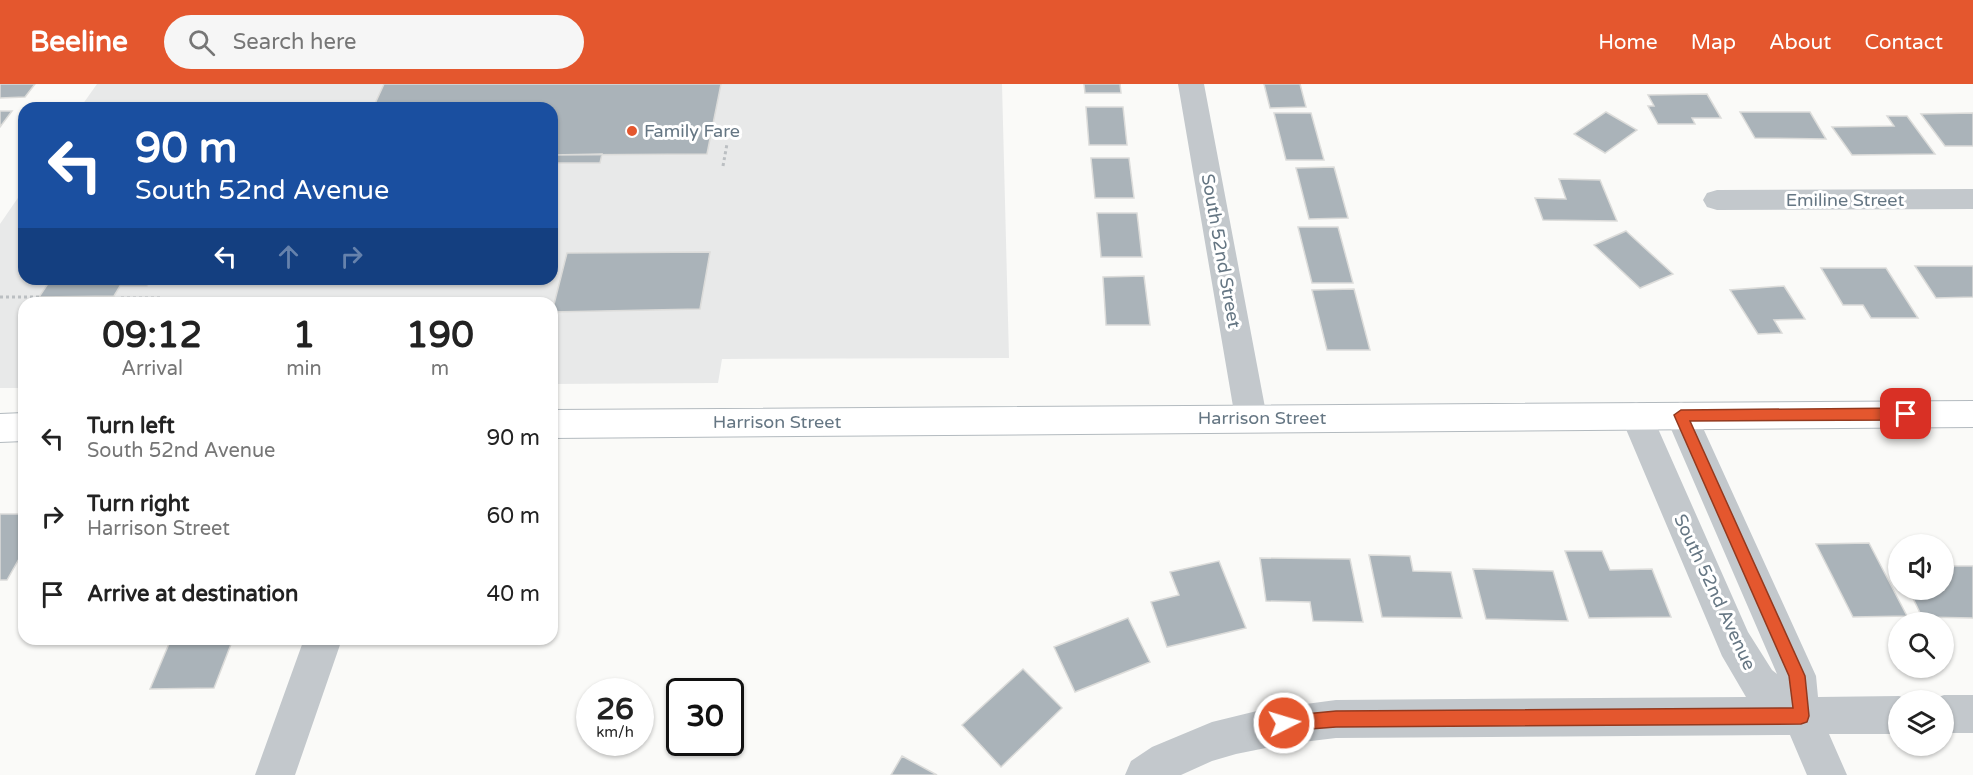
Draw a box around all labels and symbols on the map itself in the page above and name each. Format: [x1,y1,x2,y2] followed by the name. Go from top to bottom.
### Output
[644,120,740,142] place label: Family Fare
[625,124,639,138] marker: Family Fare
[1197,172,1245,330] street label: South 52nd Street
[1786,189,1904,211] street label: Emiline Street
[1880,388,1931,439] pin
[1198,407,1326,429] street label: Harrison Street
[713,411,841,433] street label: Harrison Street
[1669,511,1761,673] street label: South 52nd Avenue
[666,678,744,756] speed limit sign: 30
[1252,691,1316,755] position arrow

